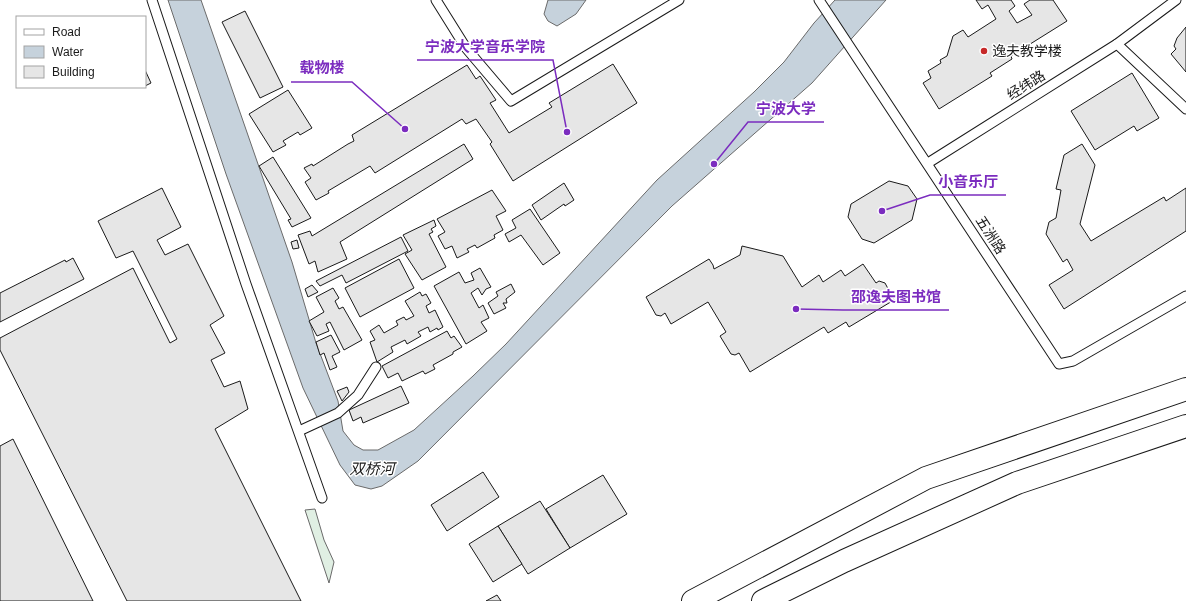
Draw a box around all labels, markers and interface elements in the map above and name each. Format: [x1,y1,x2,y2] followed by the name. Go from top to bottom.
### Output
[16,16,146,88] legend
[52,25,81,39] text: Road
[417,33,553,60] callout: 宁波大学音乐学院
[425,38,545,55] text: 宁波大学音乐学院
[992,43,1062,59] place label: 逸夫教学楼
[52,45,84,59] text: Water
[979,46,989,56] marker: 逸夫教学楼
[291,55,352,82] callout: 载物楼
[299,59,345,76] text: 载物楼
[52,65,95,79] text: Building
[1004,67,1048,103] street label: 经纬路
[748,95,824,122] callout: 宁波大学
[756,100,816,117] text: 宁波大学
[930,168,1006,195] callout: 小音乐厅
[938,173,998,190] text: 小音乐厅
[973,213,1009,257] street label: 五洲路
[843,283,949,310] callout: 邵逸夫图书馆
[851,288,941,305] text: 邵逸夫图书馆
[349,460,397,477] water label: 双桥河

